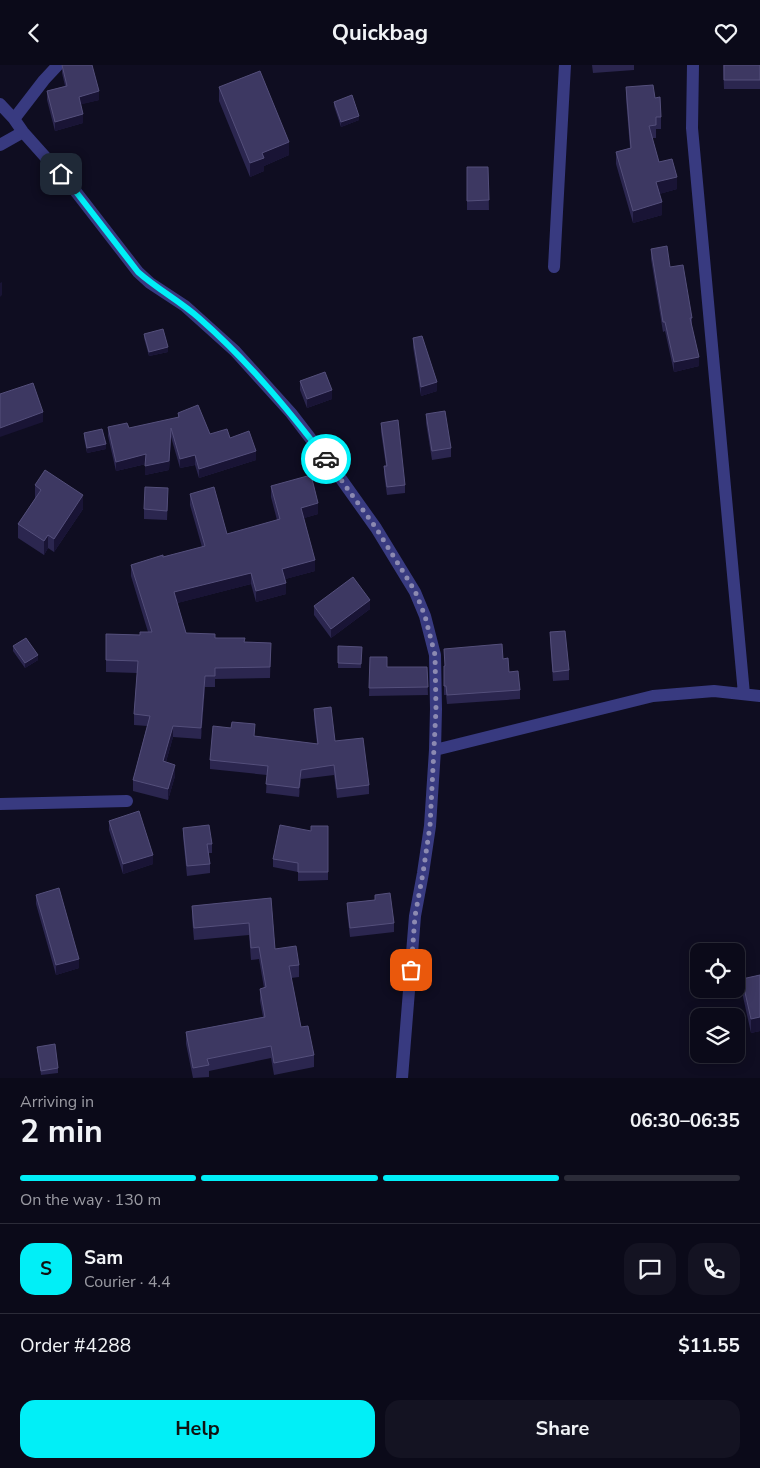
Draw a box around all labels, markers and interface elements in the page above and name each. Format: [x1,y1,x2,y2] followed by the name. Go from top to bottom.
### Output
[332,18,428,48] text: Quickbag
[20,19,48,47] icon: back
[712,19,740,47] icon: heart
[40,153,82,195] pin
[47,160,75,188] icon: home
[301,434,351,484] courier
[312,445,340,473] icon: car
[690,943,745,1063] map controls
[690,943,745,998] button: locate
[390,949,432,991] pin
[397,956,425,984] icon: bag
[690,1008,745,1063] button: layers
[20,1091,94,1113] text: Arriving in
[630,1108,740,1134] text: 06:30–06:35
[20,1110,103,1153] text: 2 min
[20,1189,161,1211] text: On the way · 130 m
[624,1243,676,1295] button: chat
[688,1243,740,1295] button: phone
[84,1245,123,1271] text: Sam
[40,1256,52,1282] text: S
[84,1271,170,1293] text: Courier · 4.4
[20,1333,131,1359] text: Order #4288
[678,1333,740,1359] text: $11.55
[20,1400,375,1458] button: Help
[385,1400,740,1458] button: Share

